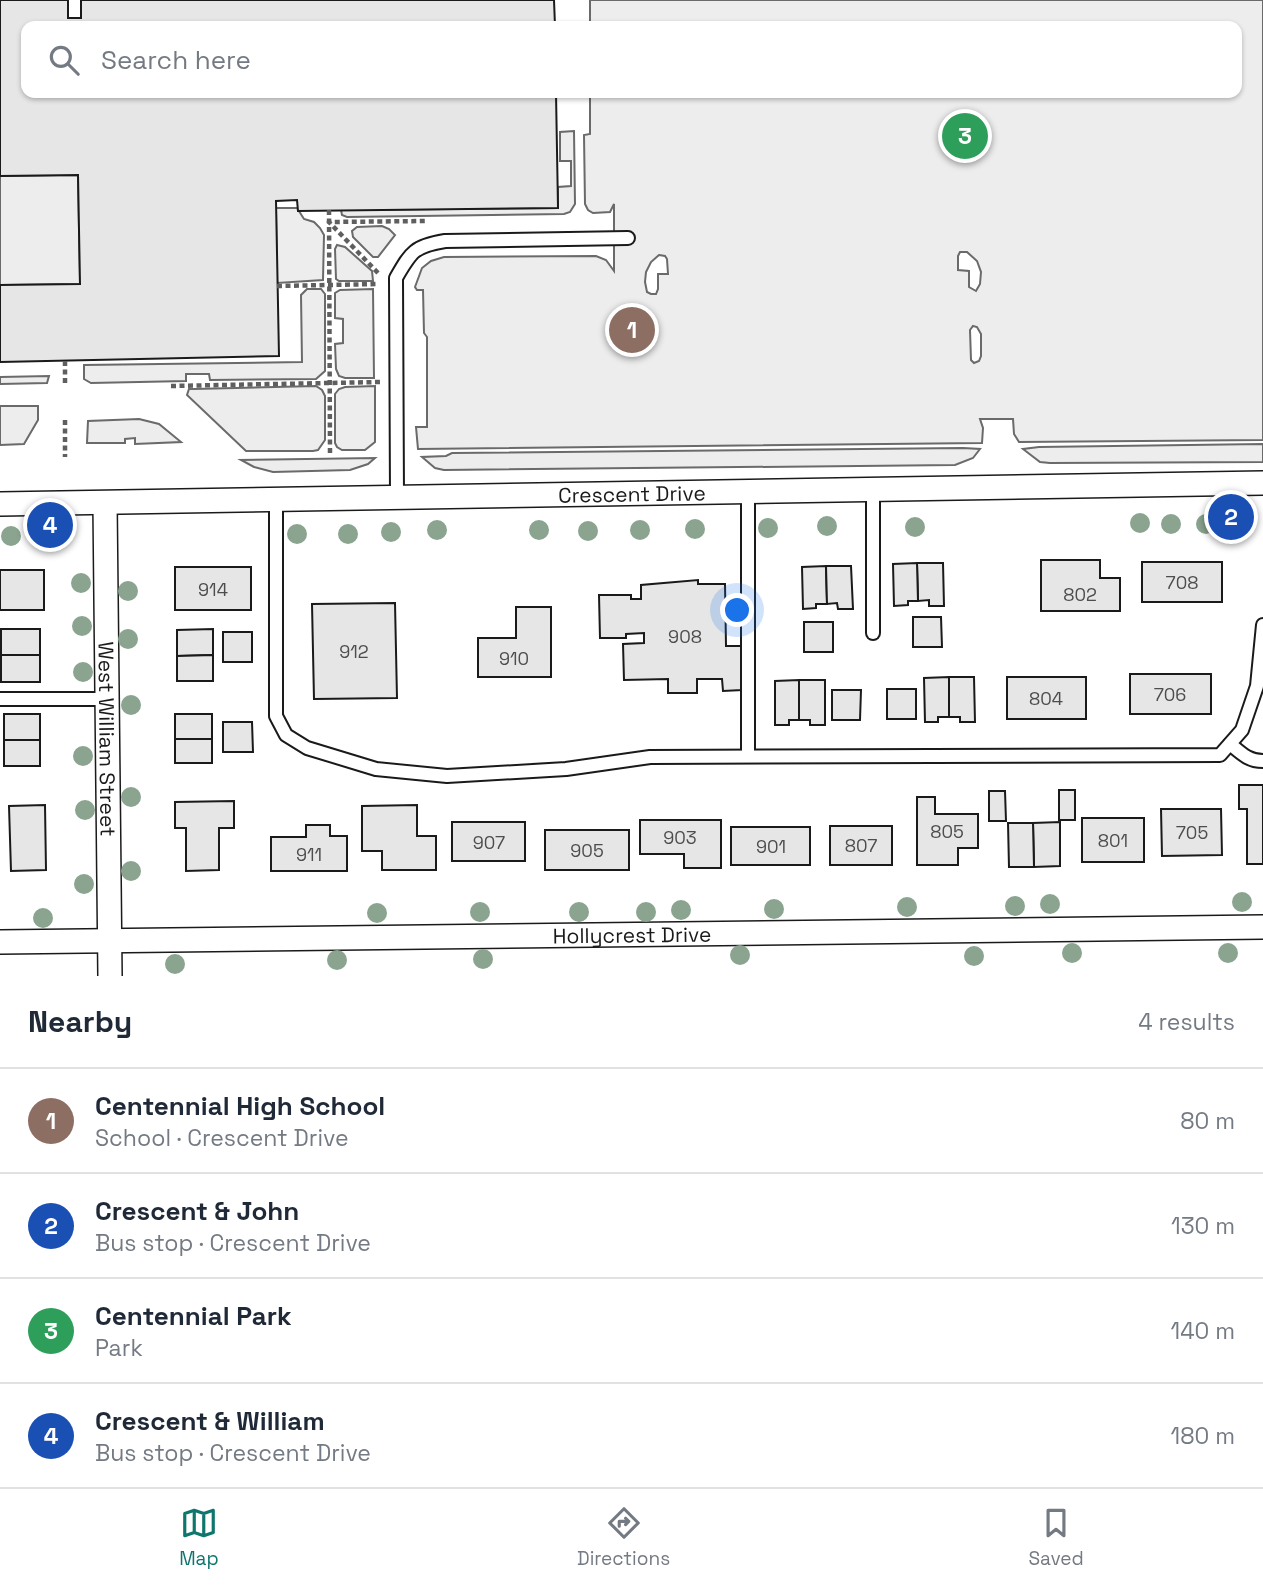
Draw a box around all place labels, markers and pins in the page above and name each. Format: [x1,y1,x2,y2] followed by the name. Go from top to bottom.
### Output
[942,110,988,162] pin: 3
[609,304,655,356] pin: 1
[1208,491,1254,543] pin: 2
[27,499,73,551] pin: 4

